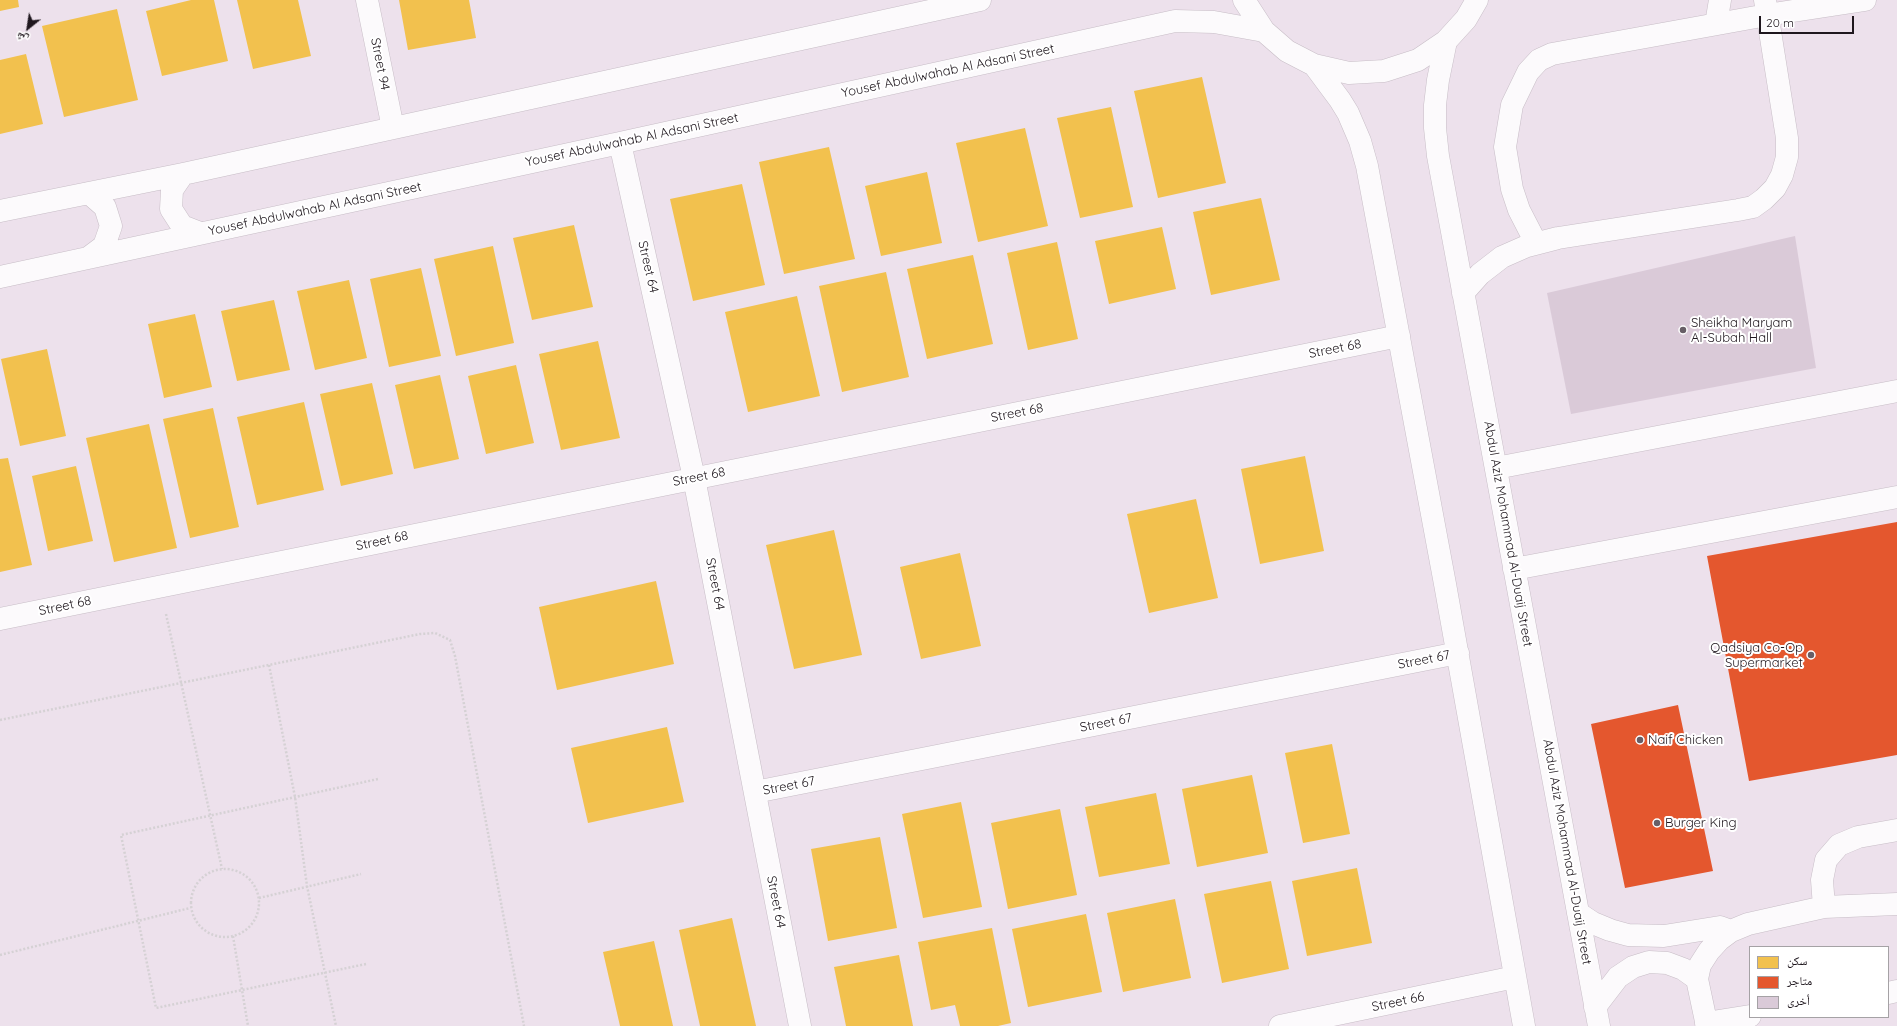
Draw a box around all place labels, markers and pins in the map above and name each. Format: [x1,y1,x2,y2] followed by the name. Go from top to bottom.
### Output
[1691,315,1792,346] place label: Sheikha Maryam Al-Subah Hall
[1678,325,1688,335] marker: Sheikha Maryam Al-Subah Hall
[1710,640,1803,671] place label: Qadsiya Co-Op Supermarket
[1806,650,1816,660] marker: Qadsiya Co-Op Supermarket
[1648,732,1723,748] place label: Naif Chicken
[1635,735,1645,745] marker: Naif Chicken
[1665,815,1737,831] place label: Burger King
[1652,818,1662,828] marker: Burger King

